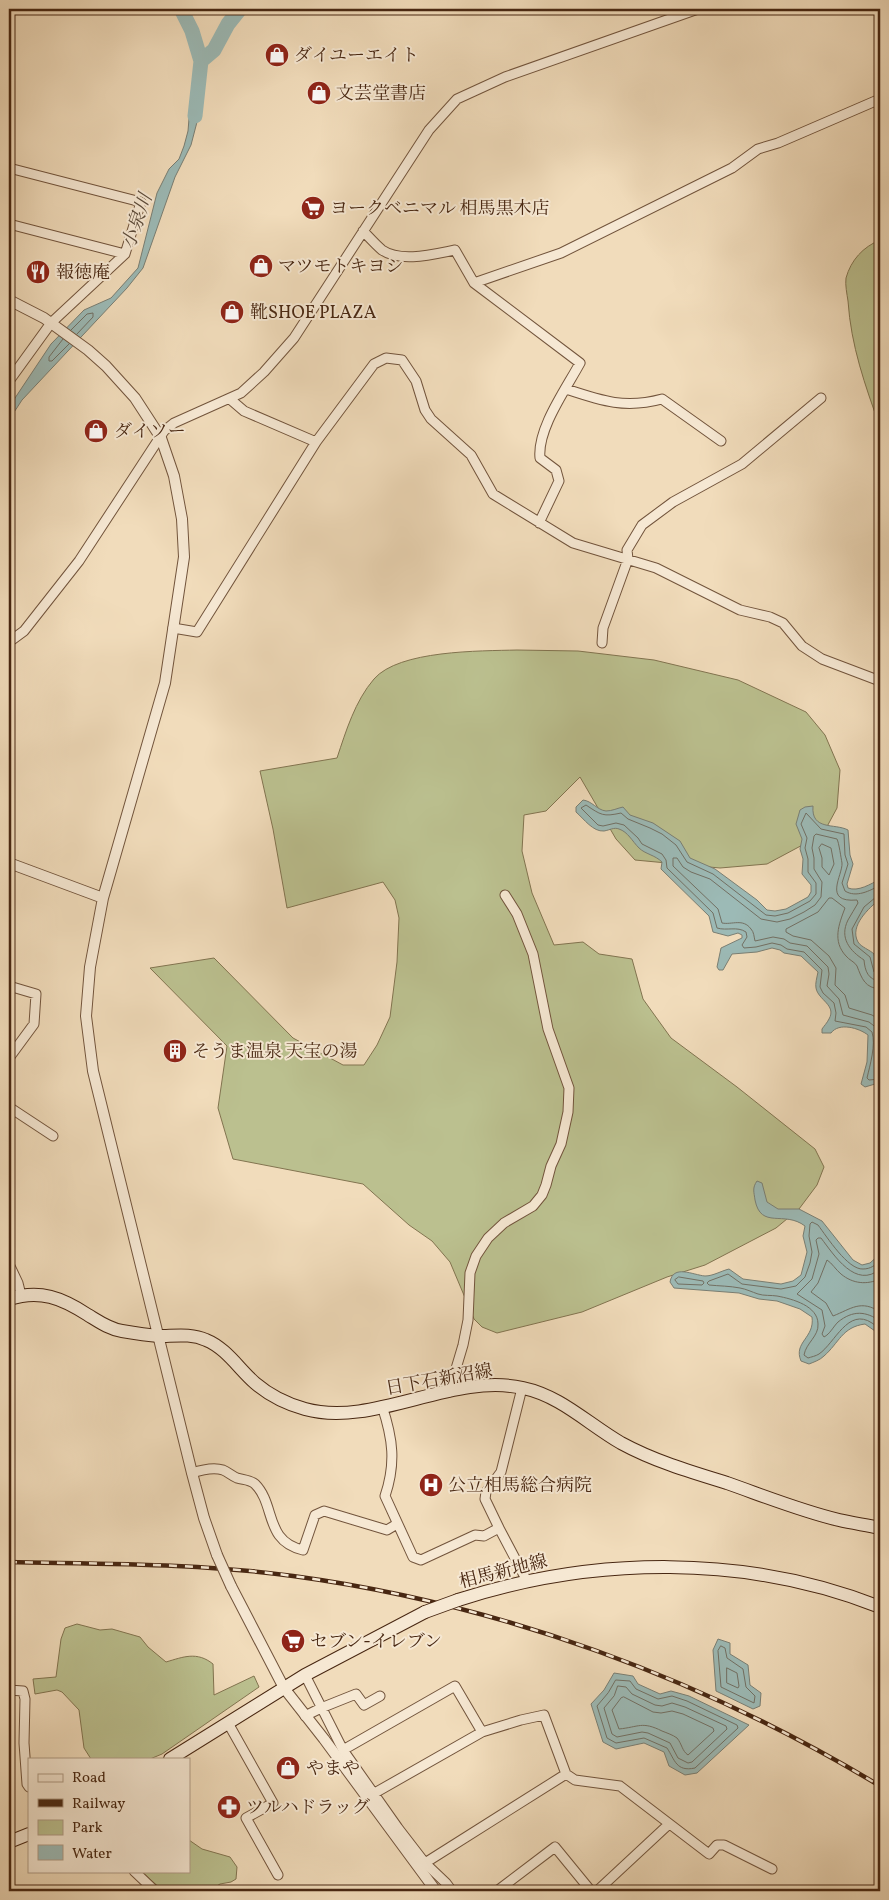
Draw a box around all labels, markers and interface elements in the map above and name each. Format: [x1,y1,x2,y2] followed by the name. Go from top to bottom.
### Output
[264,42,290,68] shop icon: ダイユーエイト
[294,44,419,69] place label: ダイユーエイト
[306,80,332,106] shop icon: 文芸堂書店
[336,82,426,107] place label: 文芸堂書店
[116,189,160,253] water label: 小泉川
[300,195,326,221] supermarket icon: ヨークベニマル 相馬黒木店
[330,197,550,222] place label: ヨークベニマル 相馬黒木店
[248,253,274,279] shop icon: マツモトキヨシ
[278,255,403,280] place label: マツモトキヨシ
[25,259,51,285] restaurant icon: 報徳庵
[56,261,110,286] place label: 報徳庵
[219,299,245,325] shop icon: 靴SHOE PLAZA
[250,301,377,326] place label: 靴SHOE PLAZA
[83,418,109,444] shop icon: ダイソー
[114,420,186,445] place label: ダイソー
[162,1038,188,1064] building icon: そうま温泉 天宝の湯
[192,1040,358,1065] place label: そうま温泉 天宝の湯
[384,1359,495,1402] street label: 日下石新沼線
[418,1472,444,1498] hospital icon: 公立相馬総合病院
[448,1474,592,1499] place label: 公立相馬総合病院
[457,1549,550,1595] street label: 相馬新地線
[280,1628,306,1654] supermarket icon: セブン-イレブン
[310,1630,442,1655] place label: セブン-イレブン
[275,1755,301,1781] shop icon: やまや
[306,1757,360,1782] place label: やまや
[28,1758,190,1872] legend
[72,1768,106,1789] text: Road
[72,1794,125,1815] text: Railway
[216,1794,242,1820] pharmacy icon: ツルハドラッグ
[246,1796,370,1821] place label: ツルハドラッグ
[72,1818,103,1839] text: Park
[72,1844,112,1865] text: Water

